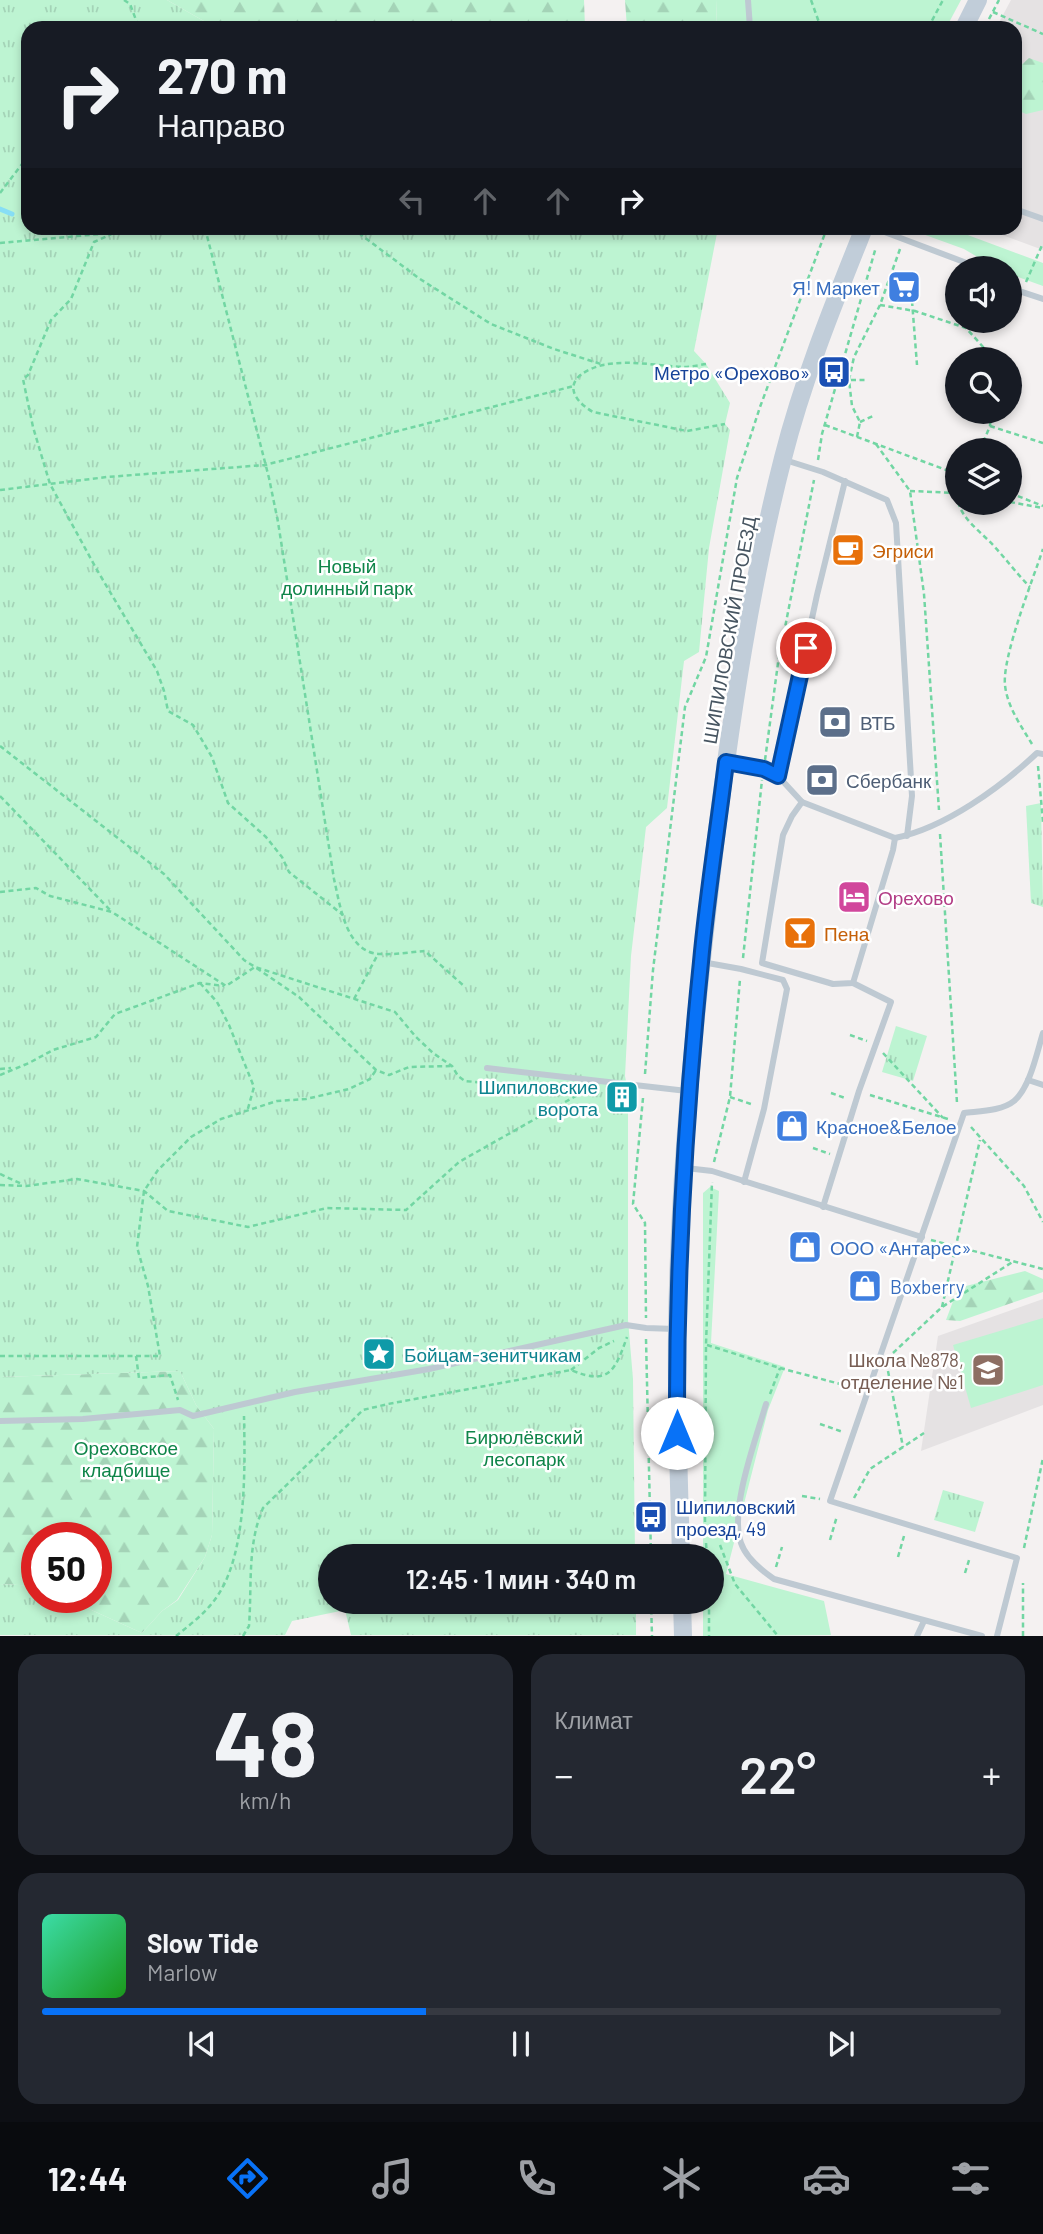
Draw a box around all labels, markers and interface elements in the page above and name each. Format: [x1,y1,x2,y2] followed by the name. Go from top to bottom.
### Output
[157,45,287,104] text: 270 m
[42,49,133,140] icon: right
[157,105,285,143] text: Направо
[393,182,431,220] icon: left
[466,182,504,220] icon: ahead
[539,182,577,220] icon: ahead
[612,182,650,220] icon: right
[945,256,1022,515] map controls
[945,256,1022,333] button: sound
[885,268,923,306] supermarket icon: Я! Маркет
[792,276,880,299] place label: Я! Маркет
[945,347,1022,424] button: search
[815,353,853,391] bus stop icon: Метро «Орехово»
[654,361,810,384] place label: Метро «Орехово»
[945,438,1022,515] button: layers
[698,514,760,746] street label: ШИПИЛОВСКИЙ ПРОЕЗД
[829,531,867,569] cafe icon: Эгриси
[872,539,934,562] place label: Эгриси
[281,554,414,599] park label: Новый долинный парк
[776,618,836,678] pin
[787,629,825,667] icon: arrive
[816,703,854,741] bank icon: ВТБ
[860,711,895,734] place label: ВТБ
[803,761,841,799] bank icon: Сбербанк
[846,769,932,792] place label: Сбербанк
[835,878,873,916] hotel icon: Орехово
[878,886,954,909] place label: Орехово
[781,914,819,952] bar icon: Пена
[824,922,870,945] place label: Пена
[478,1075,598,1120] place label: Шипиловские ворота
[603,1078,641,1116] building icon: Шипиловские ворота
[773,1107,811,1145] shop icon: Красное&Белое
[816,1115,957,1138] place label: Красное&Белое
[786,1228,824,1266] shop icon: ООО «Антарес»
[830,1236,972,1259] place label: ООО «Антарес»
[846,1267,884,1305] shop icon: Boxberry
[890,1275,965,1298] place label: Boxberry
[360,1335,398,1373] place icon: Бойцам-зенитчикам
[404,1343,581,1366] place label: Бойцам-зенитчикам
[841,1348,964,1393] place label: Школа №878, отделение №1
[969,1351,1007,1389] school or university icon: Школа №878, отделение №1
[640,1396,714,1470] position arrow
[465,1425,583,1470] park label: Бирюлёвский лесопарк
[74,1436,178,1481] park label: Ореховское кладбище
[676,1495,796,1540] place label: Шипиловский проезд, 49
[632,1498,670,1536] bus stop icon: Шипиловский проезд, 49
[21,1522,112,1613] speed limit sign: 50
[406,1563,636,1594] text: 12:45 · 1 мин · 340 m
[213,1686,317,1795] text: 48
[555,1706,633,1734] text: Климат
[739,1742,816,1804] text: 22°
[555,1751,574,1797] text: −
[982,1751,1001,1797] text: +
[239,1786,291,1814] text: km/h
[147,1927,259,1958] text: Slow Tide
[147,1958,218,1986] text: Marlow
[183,2025,221,2063] icon: previous
[502,2025,540,2063] icon: pause
[822,2025,860,2063] icon: next
[223,2154,272,2203] icon: directions
[368,2154,417,2203] icon: music
[512,2154,561,2203] icon: phone
[657,2154,706,2203] icon: climate
[802,2154,851,2203] icon: car
[946,2154,995,2203] icon: filters
[48,2159,127,2197] text: 12:44

